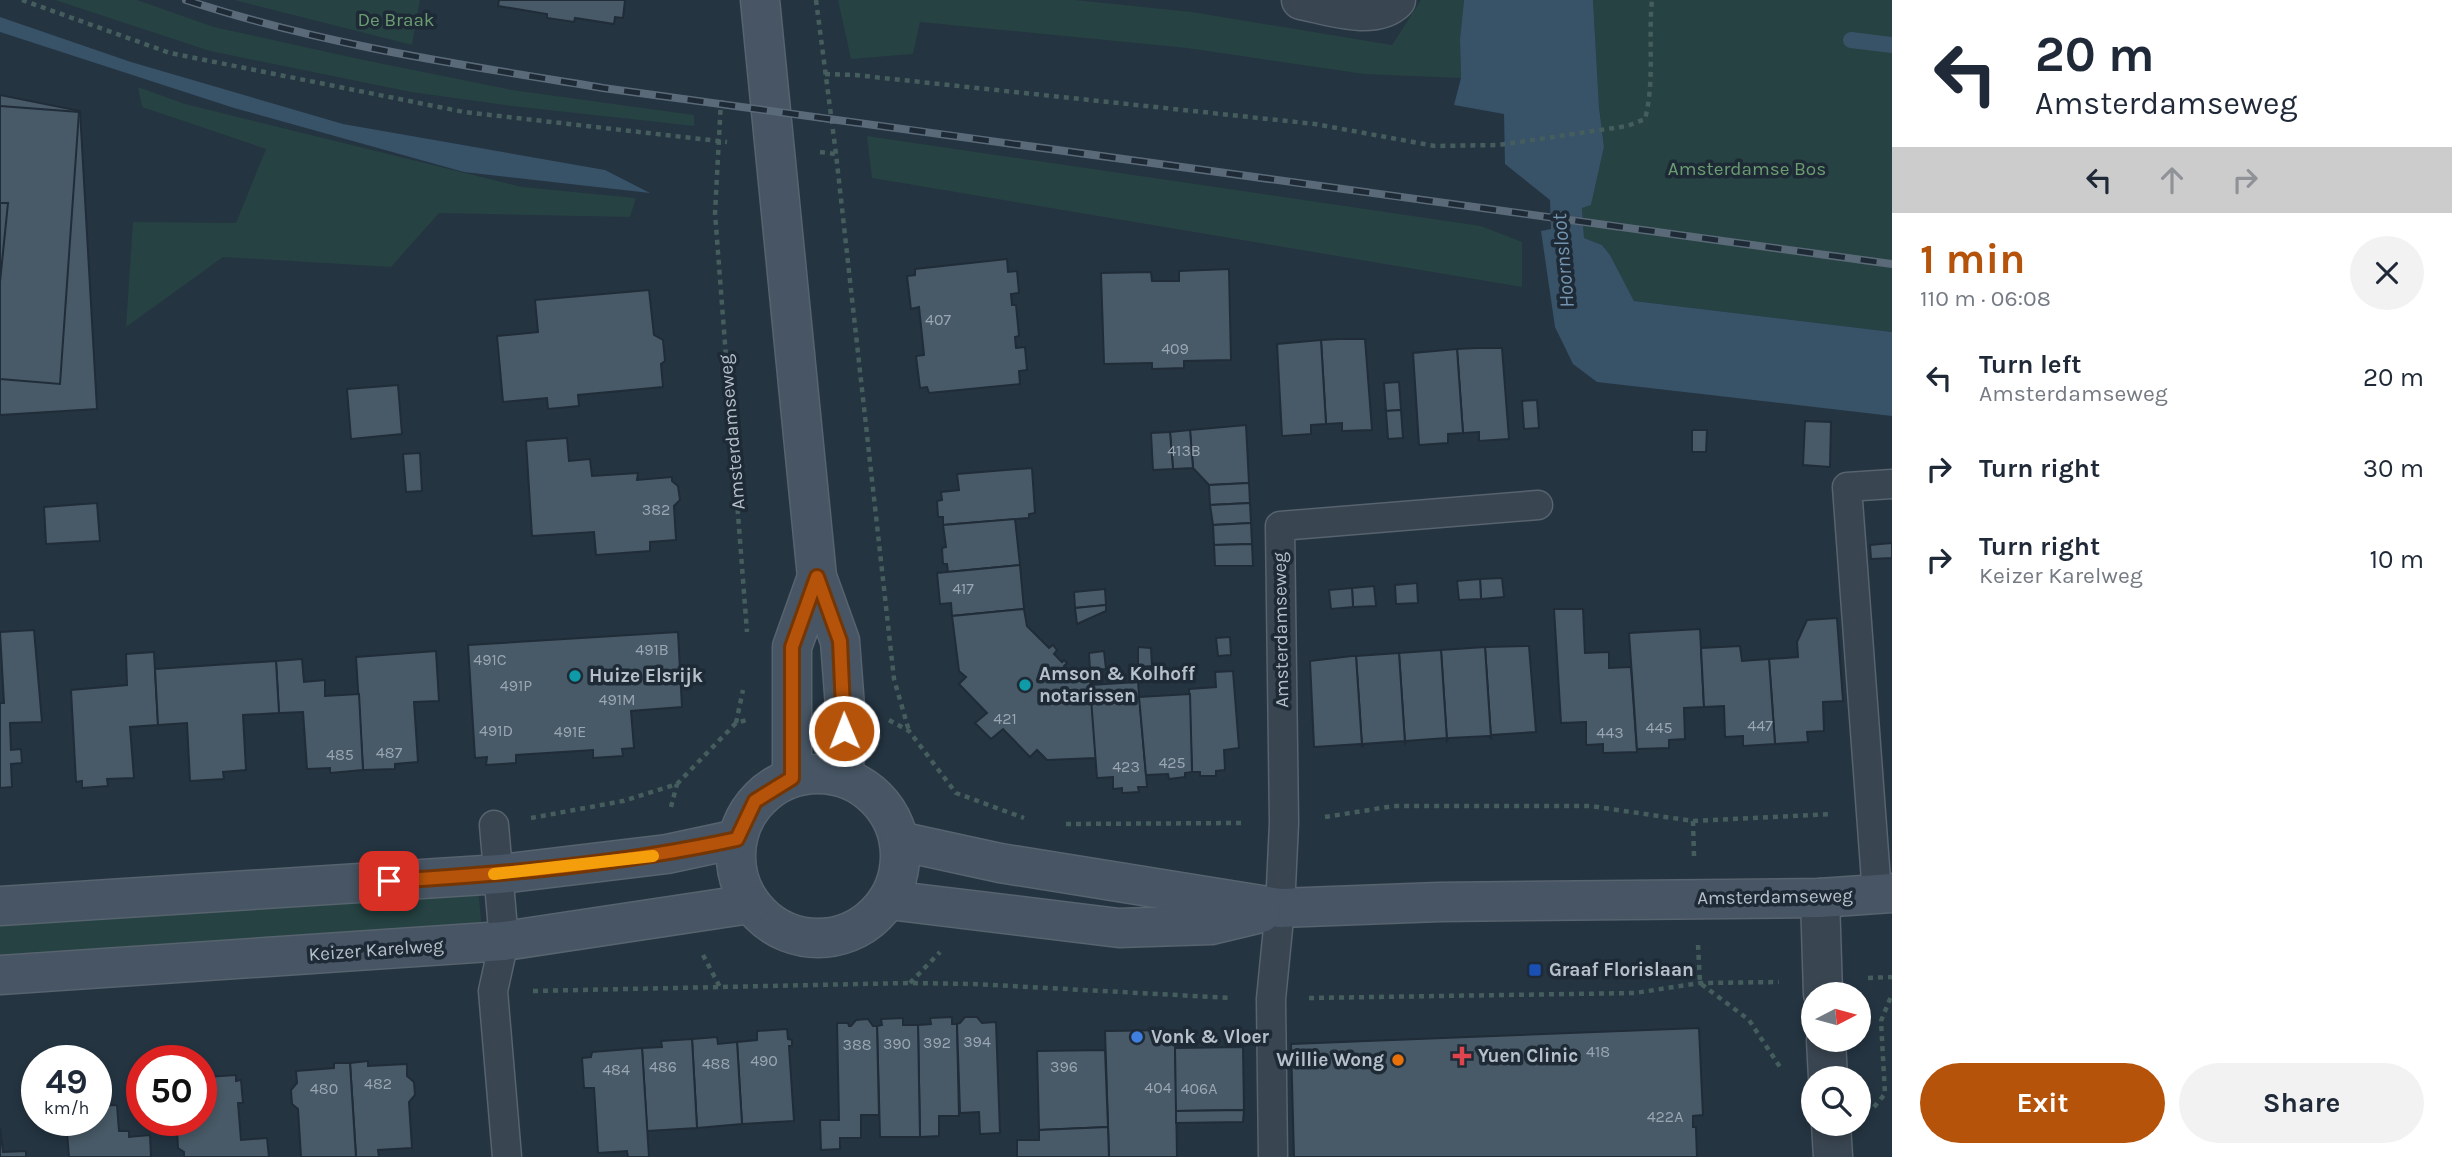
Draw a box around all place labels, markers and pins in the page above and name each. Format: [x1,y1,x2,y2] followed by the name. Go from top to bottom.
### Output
[1039,663,1196,707] place label: Amson & Kolhoff notarissen
[589,665,703,687] place label: Huize Elsrijk
[567,668,583,684] marker: Huize Elsrijk
[1017,677,1033,693] marker: Amson & Kolhoff notarissen
[359,851,419,911] pin
[1549,959,1694,981] place label: Graaf Florislaan
[1527,962,1543,978] marker: Graaf Florislaan
[1151,1026,1270,1048] place label: Vonk & Vloer
[1129,1029,1145,1045] marker: Vonk & Vloer
[1478,1045,1578,1067] place label: Yuen Clinic
[1452,1046,1472,1066] marker: Yuen Clinic
[1276,1049,1384,1071] place label: Willie Wong
[1390,1052,1406,1068] marker: Willie Wong

